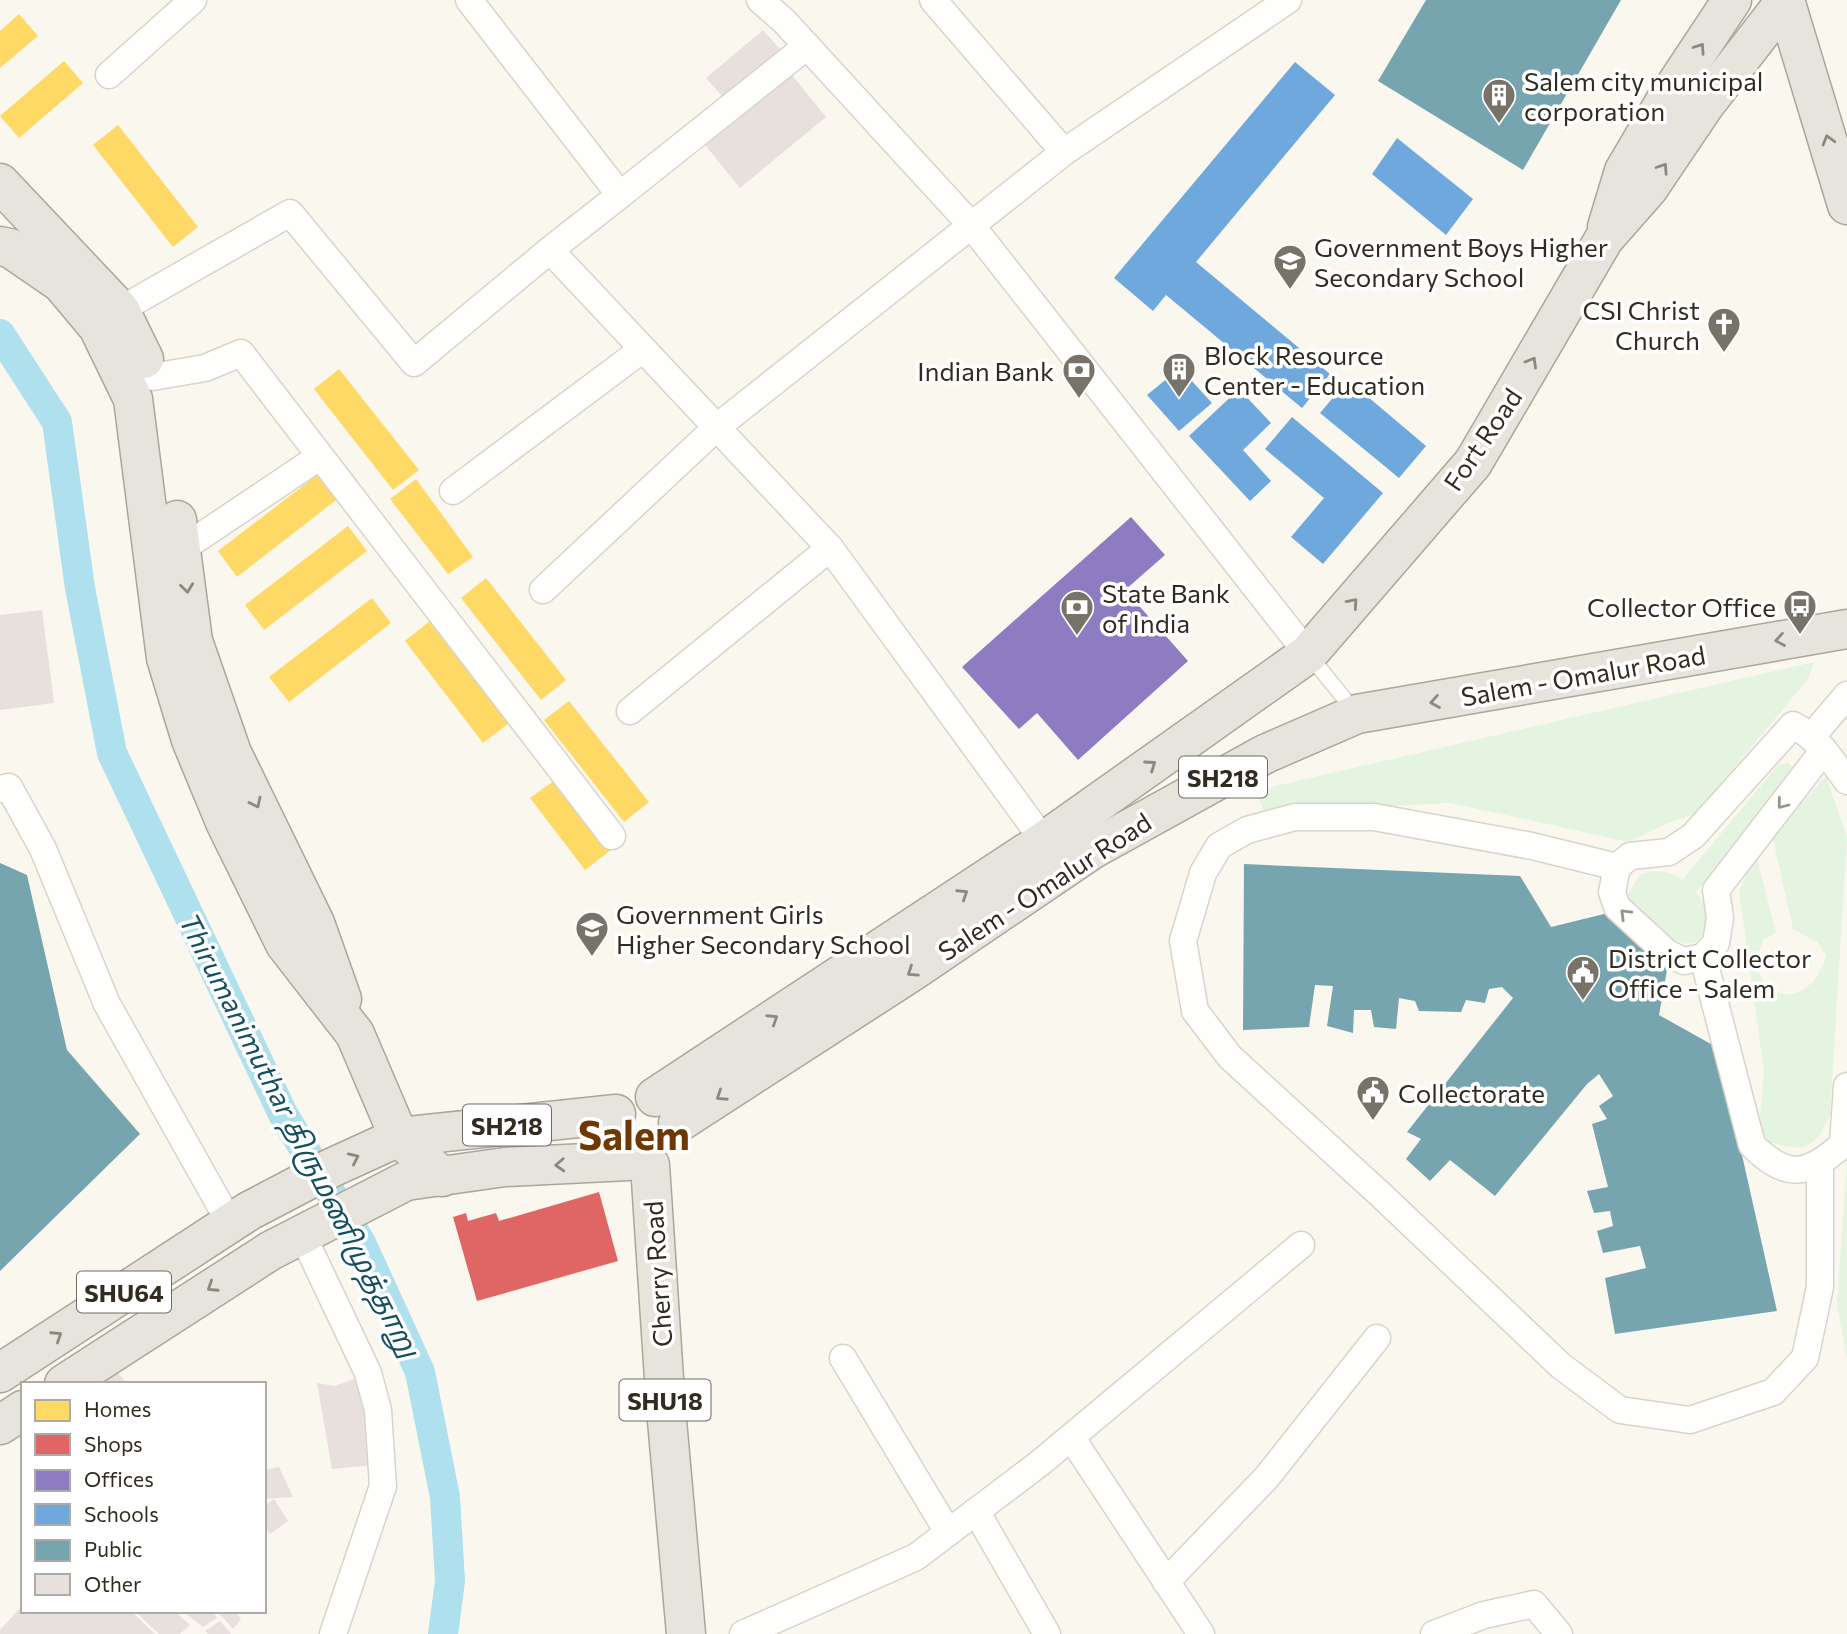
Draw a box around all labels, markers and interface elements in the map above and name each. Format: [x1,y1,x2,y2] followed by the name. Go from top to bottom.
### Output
[1692,43,1705,56] one-way arrow
[1524,65,1763,126] place label: Salem city municipal corporation
[1480,76,1518,125] building icon: Salem city municipal corporation
[1822,134,1837,146] one-way arrow
[1654,163,1667,176] one-way arrow
[1314,231,1608,292] place label: Government Boys Higher Secondary School
[1271,242,1309,291] school or university icon: Government Boys Higher Secondary School
[1582,294,1700,355] place label: CSI Christ Church
[1705,305,1743,354] church icon: CSI Christ Church
[1204,339,1425,400] place label: Block Resource Center - Education
[1160,350,1198,399] building icon: Block Resource Center - Education
[1060,351,1098,400] bank icon: Indian Bank
[917,355,1054,386] place label: Indian Bank
[1523,357,1536,370] one-way arrow
[1437,382,1527,496] street label: Fort Road
[1102,577,1230,638] place label: State Bank of India
[179,583,194,594] one-way arrow
[1781,587,1819,636] bus stop icon: Collector Office
[1058,588,1096,637] bank icon: State Bank of India
[1587,591,1776,622] place label: Collector Office
[1345,598,1357,611] one-way arrow
[1774,632,1786,647] one-way arrow
[1458,638,1708,712] street label: Salem - Omalur Road
[1429,694,1441,709] one-way arrow
[1179,756,1267,798] road number: SH218
[1143,761,1156,773] one-way arrow
[248,796,262,808] one-way arrow
[1778,797,1791,809] one-way arrow
[932,806,1156,966] street label: Salem - Omalur Road
[955,890,968,902] one-way arrow
[616,898,911,959] place label: Government Girls Higher Secondary School
[170,907,428,1366] water label: Thirumanimuthar திருமணிமுத்தாறு
[573,909,611,958] school or university icon: Government Girls Higher Secondary School
[1621,909,1634,922] one-way arrow
[1608,942,1811,1003] place label: District Collector Office - Salem
[1564,953,1602,1002] public building icon: District Collector Office - Salem
[907,963,920,976] one-way arrow
[766,1015,779,1028] one-way arrow
[1354,1073,1392,1122] public building icon: Collectorate
[1398,1077,1545,1108] place label: Collectorate
[716,1087,729,1100] one-way arrow
[463,1105,551,1146] road number: SH218
[578,1109,690,1158] district label: Salem
[347,1152,359,1166] one-way arrow
[555,1157,566,1172] one-way arrow
[636,1200,678,1348] street label: Cherry Road
[77,1272,171,1312] road number: SHU64
[207,1279,220,1292] one-way arrow
[49,1331,62,1344] one-way arrow
[620,1380,710,1420] road number: SHU18
[21,1382,266,1613] legend
[84,1396,151,1421] text: Homes
[84,1431,143,1456] text: Shops
[84,1466,154,1491] text: Offices
[84,1501,159,1526] text: Schools
[84,1536,142,1561] text: Public
[84,1571,141,1596] text: Other

